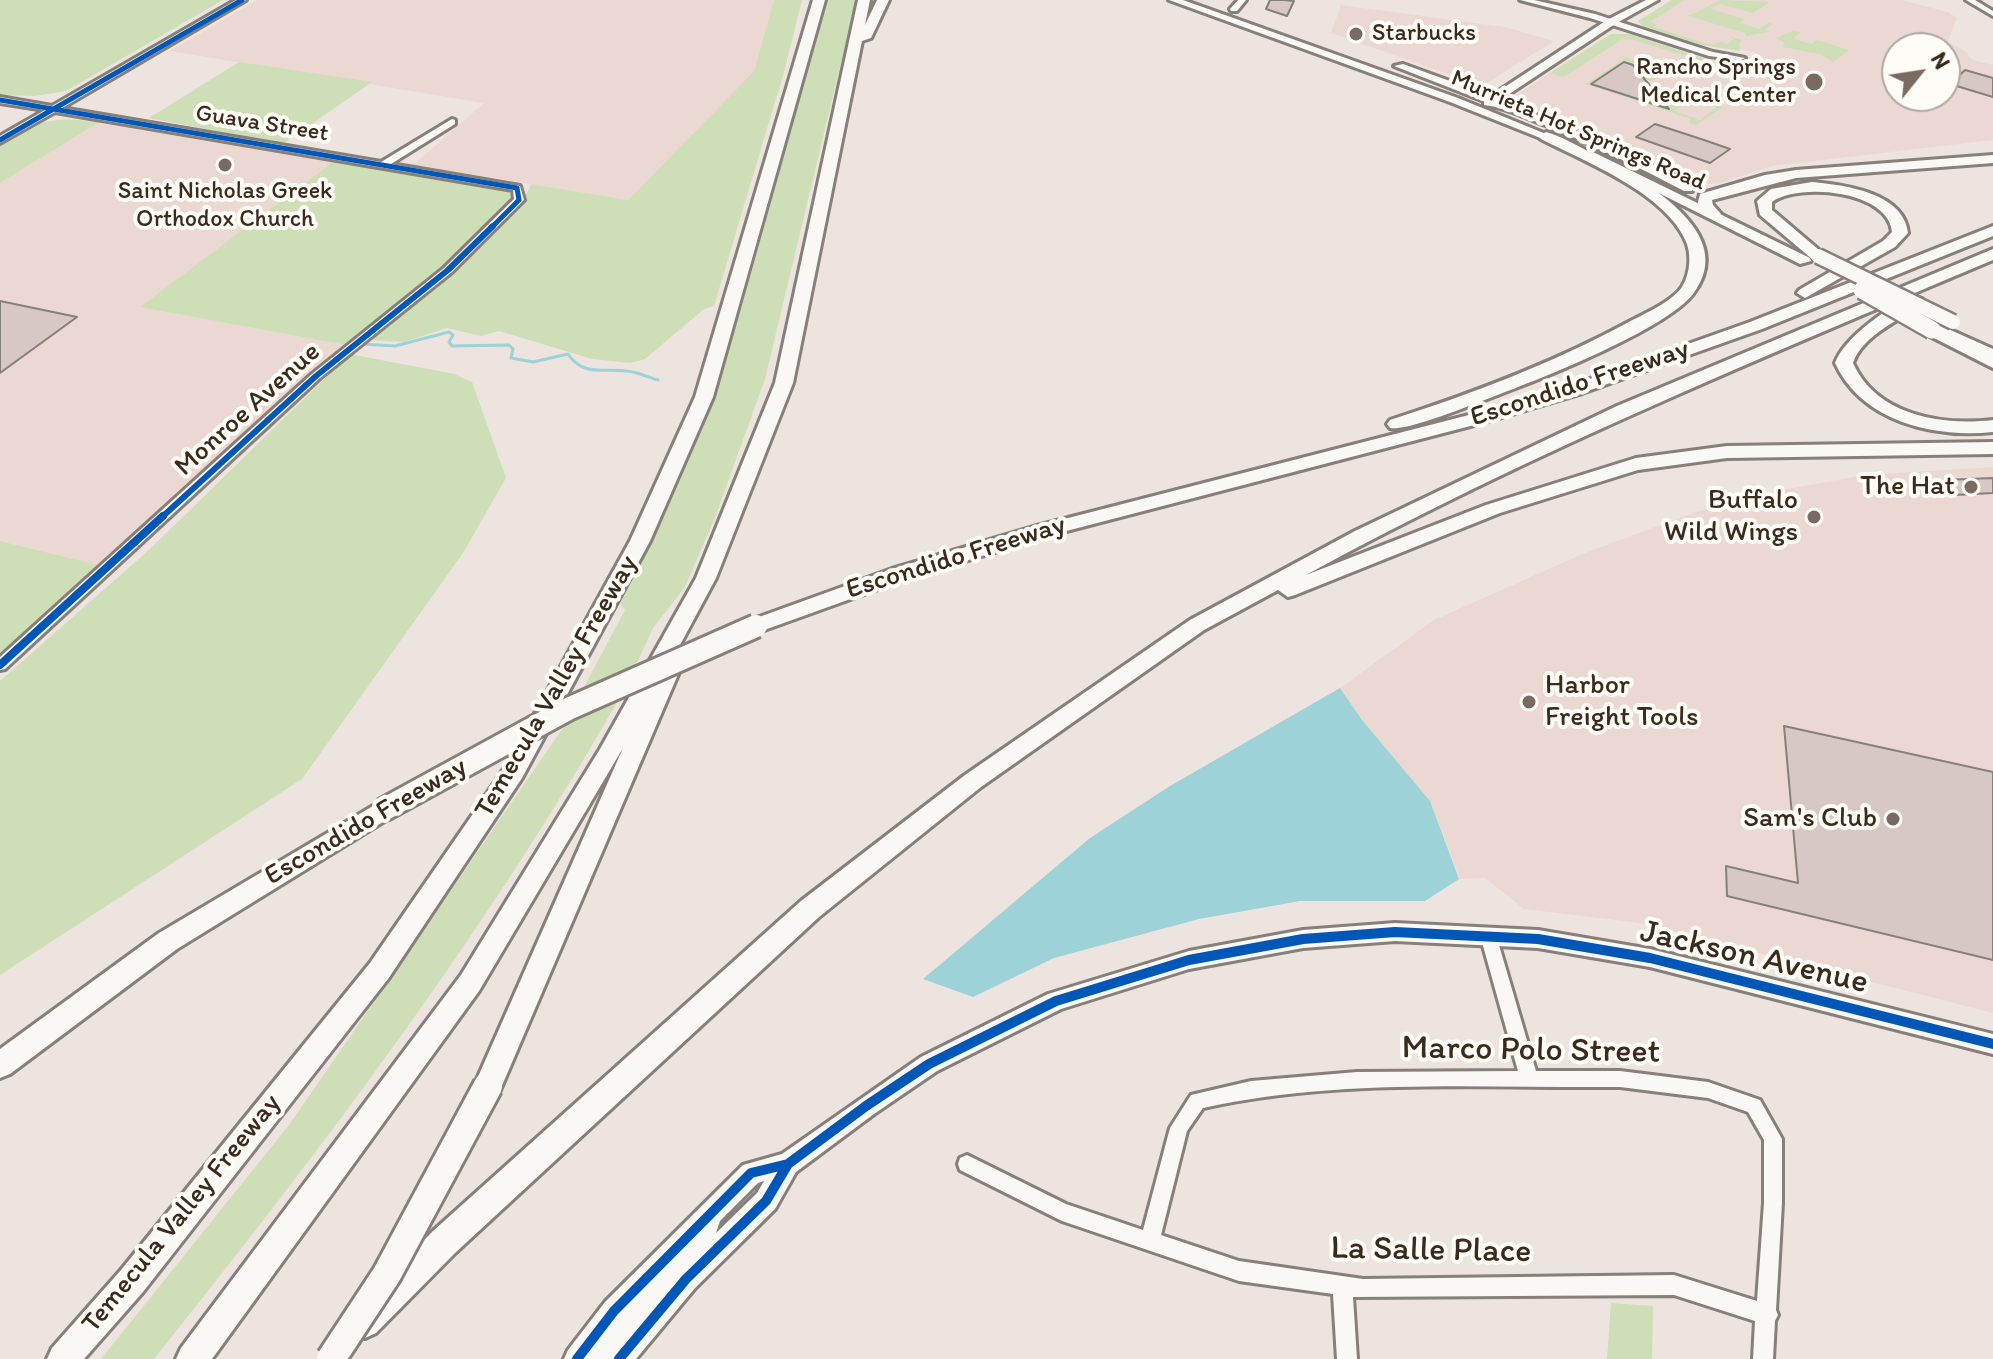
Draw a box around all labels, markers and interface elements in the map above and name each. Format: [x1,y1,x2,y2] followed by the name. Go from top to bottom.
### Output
[1372,20,1476,48] place label: Starbucks
[1347,25,1365,43] marker: Starbucks
[1881,32,1961,112] north arrow
[1925,48,1956,74] text: N
[1636,54,1796,110] place label: Rancho Springs Medical Center
[1446,64,1710,198] street label: Murrieta Hot Springs Road
[1803,71,1825,93] marker: Rancho Springs Medical Center
[194,99,330,149] street label: Guava Street
[216,156,234,174] marker: Saint Nicholas Greek Orthodox Church
[118,178,332,234] place label: Saint Nicholas Greek Orthodox Church
[1467,333,1693,435] street label: Escondido Freeway
[168,336,328,484] street label: Monroe Avenue
[1860,470,1955,504] place label: The Hat
[1962,478,1980,496] marker: The Hat
[1664,484,1798,550] place label: Buffalo Wild Wings
[1805,508,1823,526] marker: Buffalo Wild Wings
[842,509,1070,607] street label: Escondido Freeway
[468,550,646,824] street label: Temecula Valley Freeway
[1545,669,1699,735] place label: Harbor Freight Tools
[1520,693,1538,711] marker: Harbor Freight Tools
[259,751,473,893] street label: Escondido Freeway
[1743,802,1877,836] place label: Sam's Club
[1884,810,1902,828] marker: Sam's Club
[1636,912,1872,1004] street label: Jackson Avenue
[1401,1028,1661,1074] street label: Marco Polo Street
[75,1088,289,1340] street label: Temecula Valley Freeway
[1330,1229,1532,1273] street label: La Salle Place

